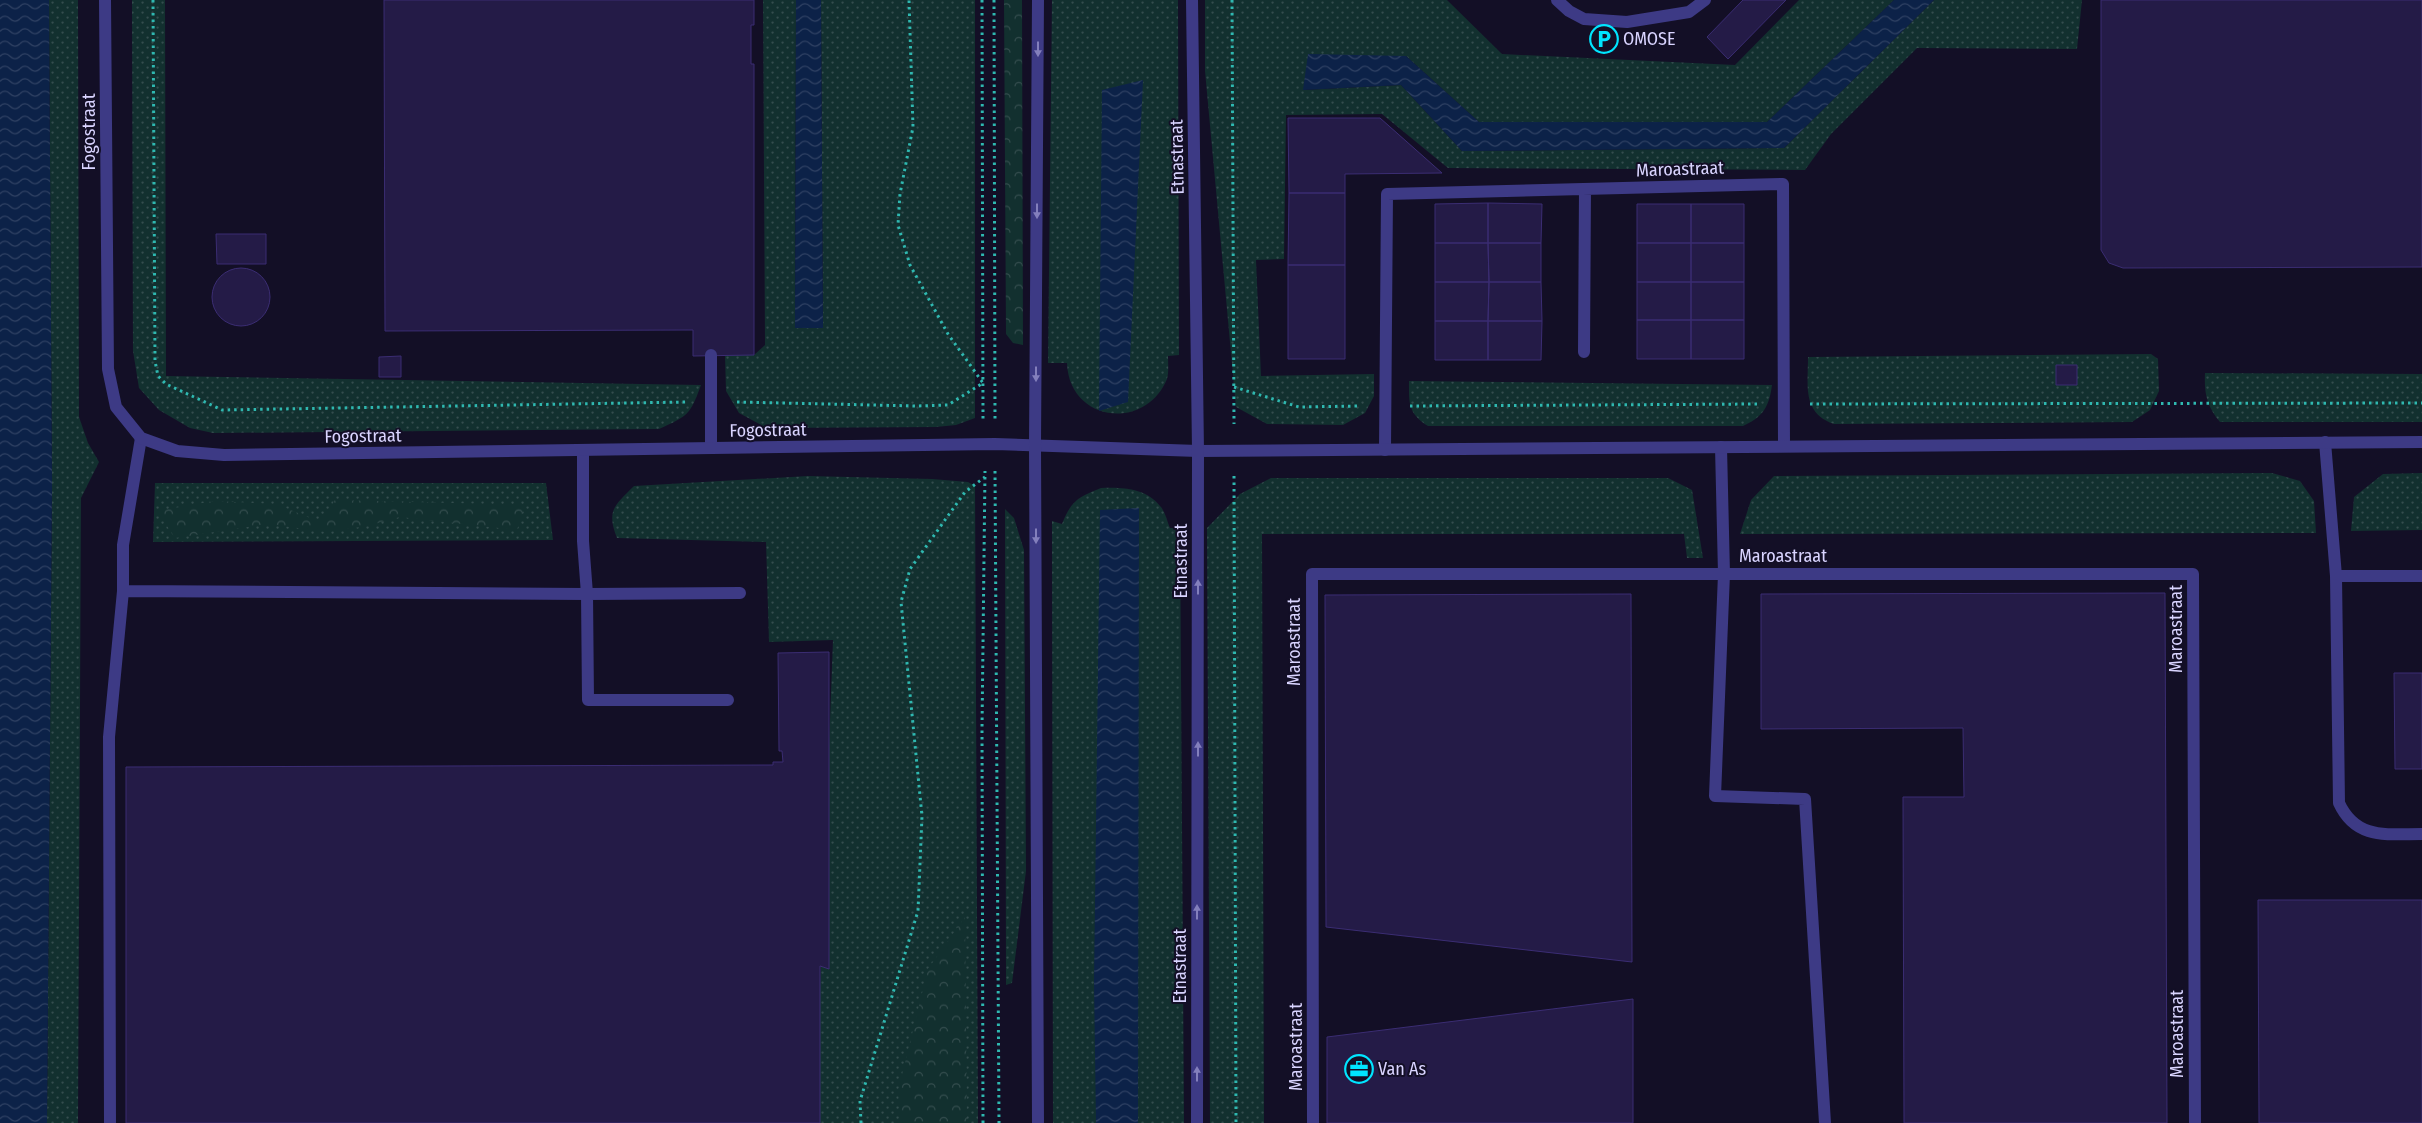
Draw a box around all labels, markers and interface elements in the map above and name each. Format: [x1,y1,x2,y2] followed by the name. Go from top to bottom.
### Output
[1589,24,1619,54] parking icon: OMOSE
[1623,28,1675,50] place label: OMOSE
[1034,41,1042,57] one-way arrow
[78,93,100,171] street label: Fogostraat
[1165,119,1189,195] street label: Etnastraat
[1636,156,1725,182] street label: Maroastraat
[1033,203,1041,219] one-way arrow
[1032,366,1040,382] one-way arrow
[729,418,807,442] street label: Fogostraat
[324,424,402,448] street label: Fogostraat
[1170,523,1192,599] street label: Etnastraat
[1032,528,1040,544] one-way arrow
[1739,545,1827,567] street label: Maroastraat
[1194,579,1202,595] one-way arrow
[2165,585,2187,673] street label: Maroastraat
[1283,598,1305,686] street label: Maroastraat
[1194,741,1202,757] one-way arrow
[1193,904,1201,920] one-way arrow
[1169,928,1191,1004] street label: Etnastraat
[2166,990,2188,1078] street label: Maroastraat
[1285,1003,1307,1091] street label: Maroastraat
[1344,1054,1374,1084] office icon: Van As
[1378,1058,1426,1080] place label: Van As
[1193,1066,1201,1082] one-way arrow

